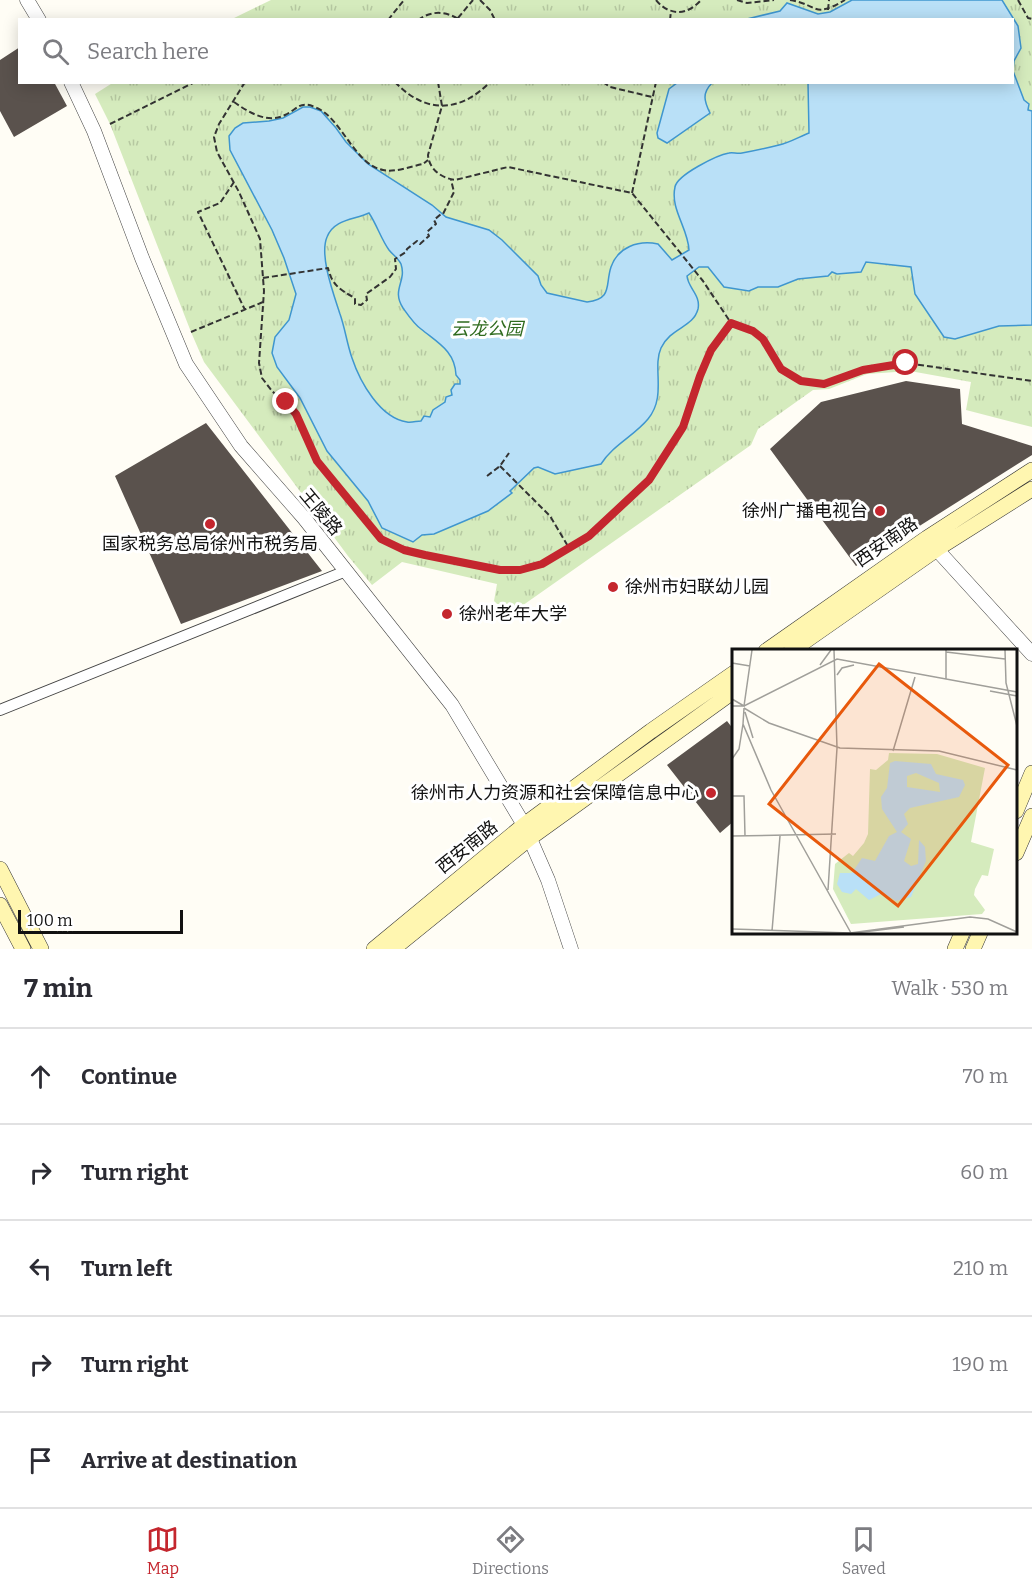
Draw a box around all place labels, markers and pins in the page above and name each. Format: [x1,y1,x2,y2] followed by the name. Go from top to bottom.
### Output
[742,500,868,522] place label: 徐州广播电视台
[873,504,887,518] marker: 徐州广播电视台
[203,517,217,531] marker: 国家税务总局徐州市税务局
[102,533,318,555] place label: 国家税务总局徐州市税务局
[625,576,769,598] place label: 徐州市妇联幼儿园
[606,580,620,594] marker: 徐州市妇联幼儿园
[459,603,567,625] place label: 徐州老年大学
[440,607,454,621] marker: 徐州老年大学
[411,782,699,804] place label: 徐州市人力资源和社会保障信息中心
[704,786,718,800] marker: 徐州市人力资源和社会保障信息中心

